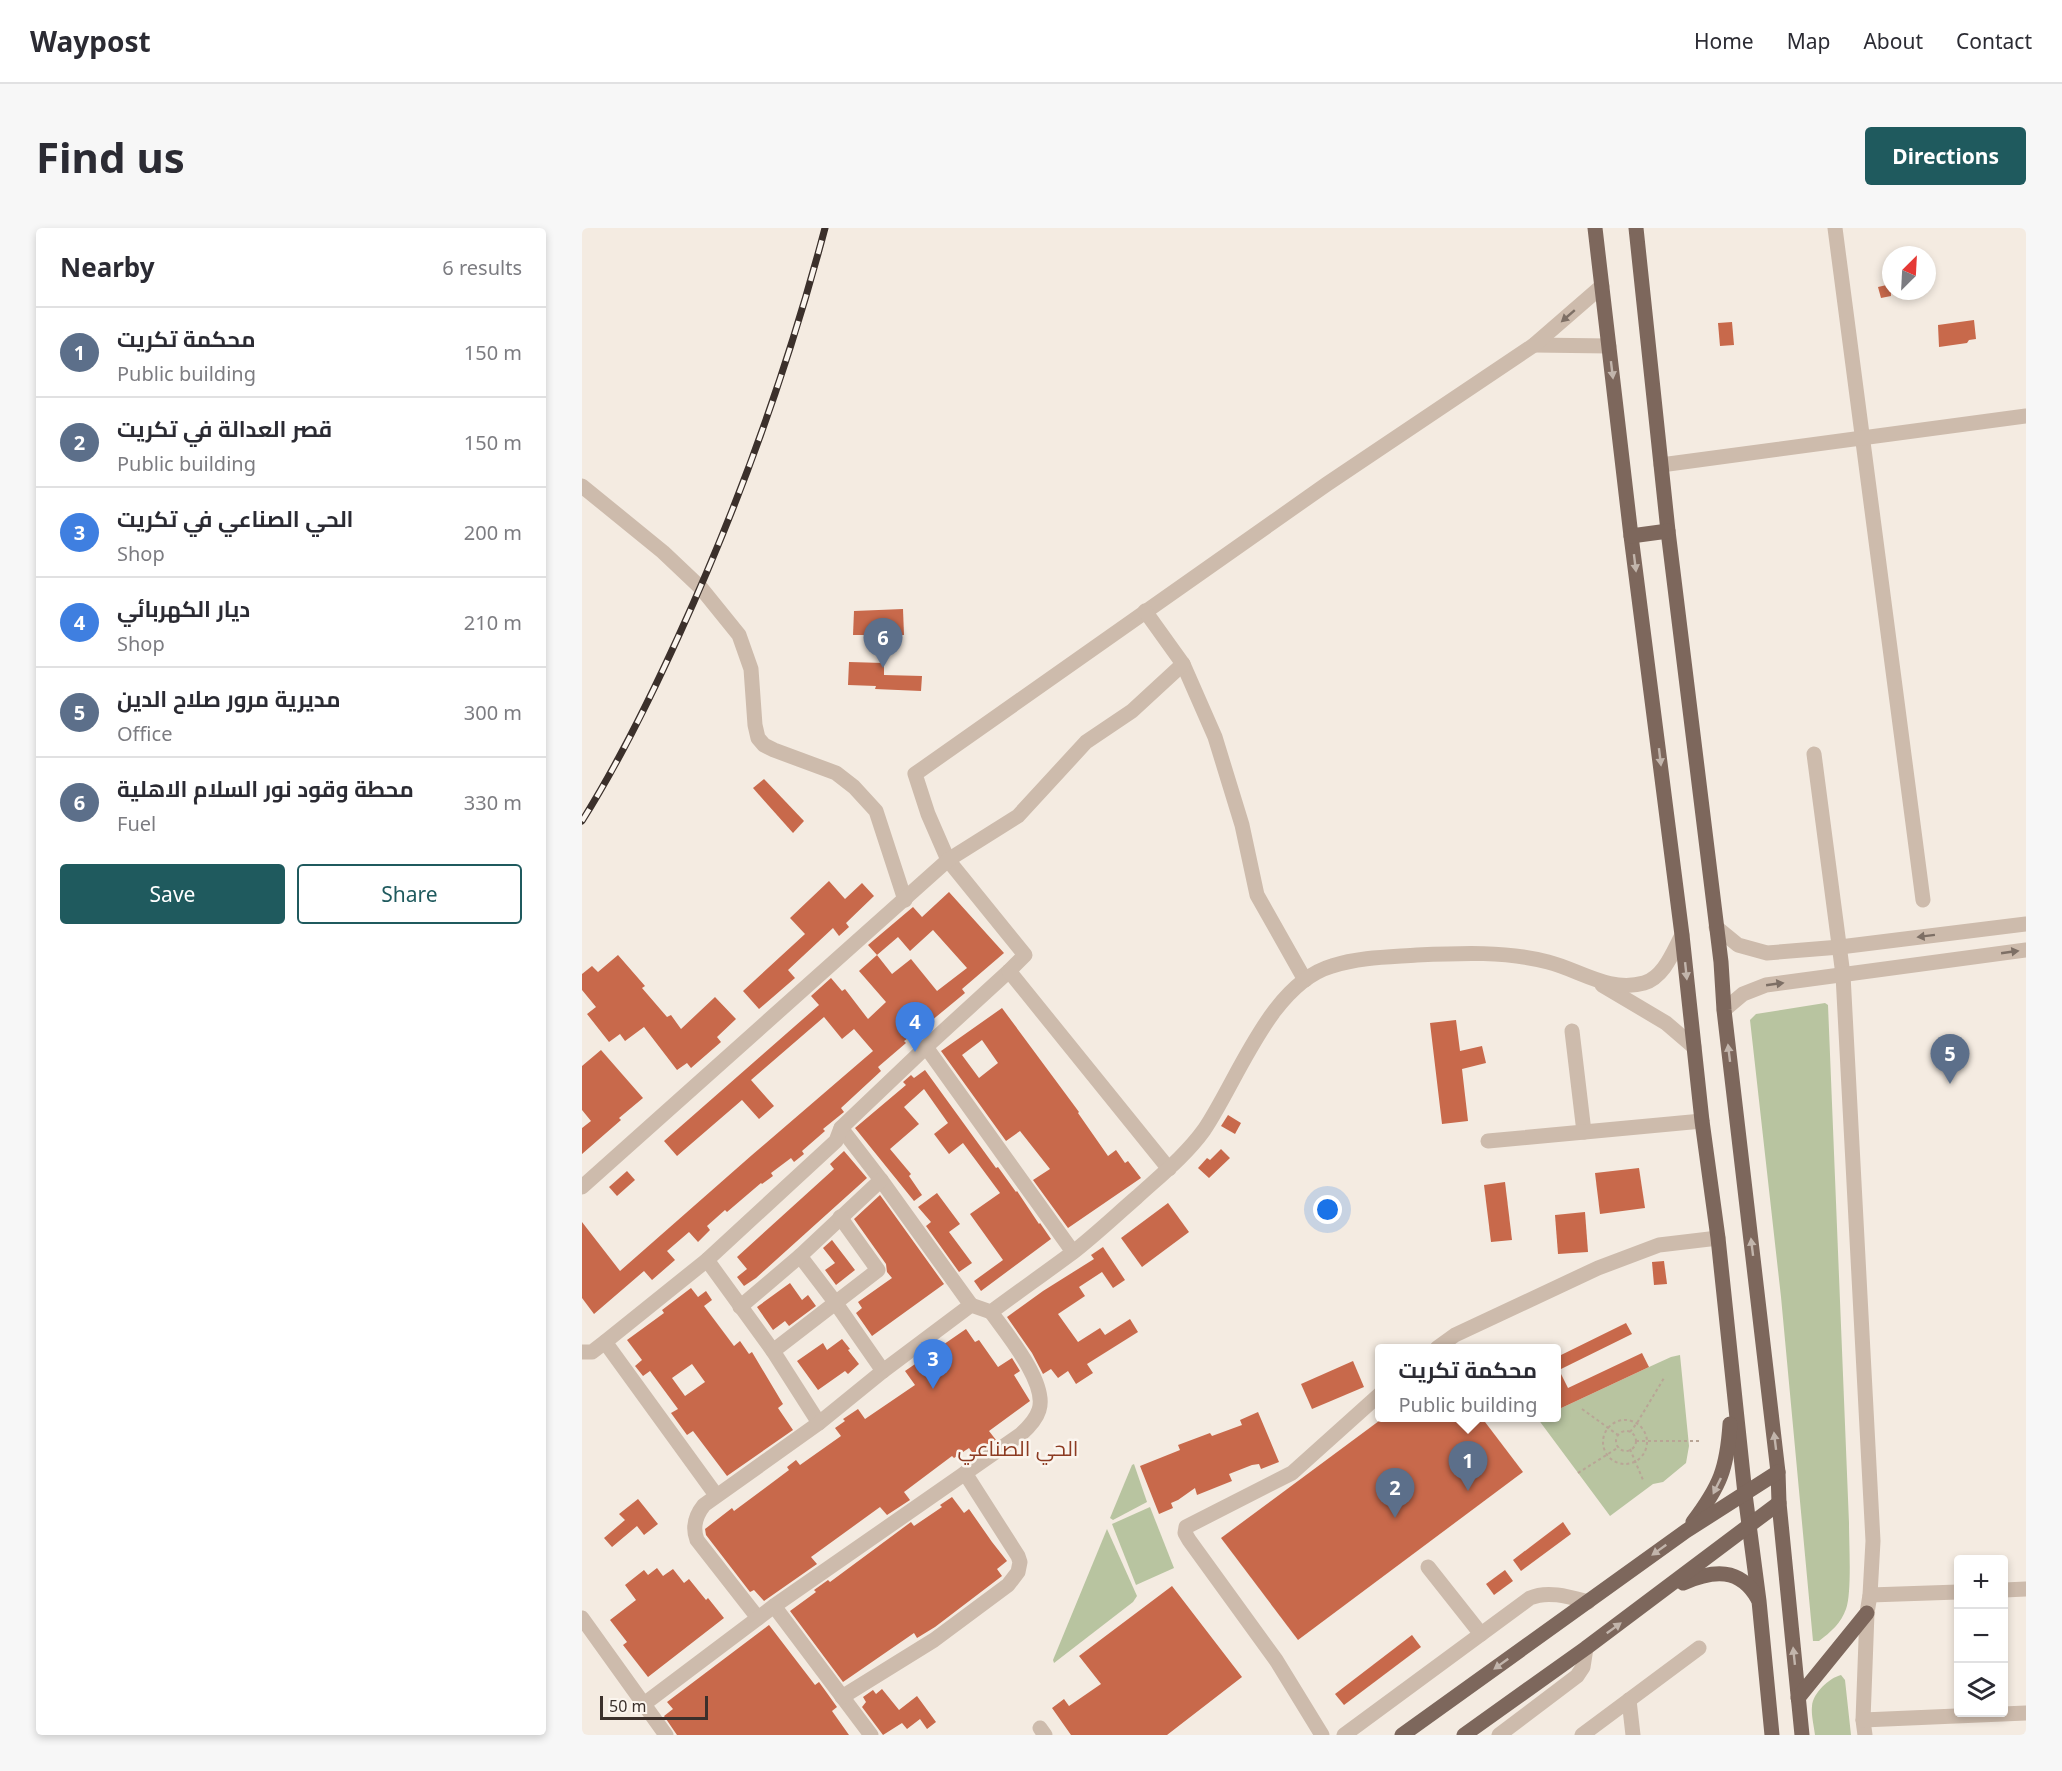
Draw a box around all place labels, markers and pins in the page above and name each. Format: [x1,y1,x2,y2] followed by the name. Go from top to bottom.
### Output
[864,618,902,668] pin: 6
[896,1002,934,1052] pin: 4
[1930,1034,1970,1084] pin: 5
[914,1340,952,1389] pin: 3
[1448,1442,1488,1491] pin: 1
[1376,1468,1414,1518] pin: 2

